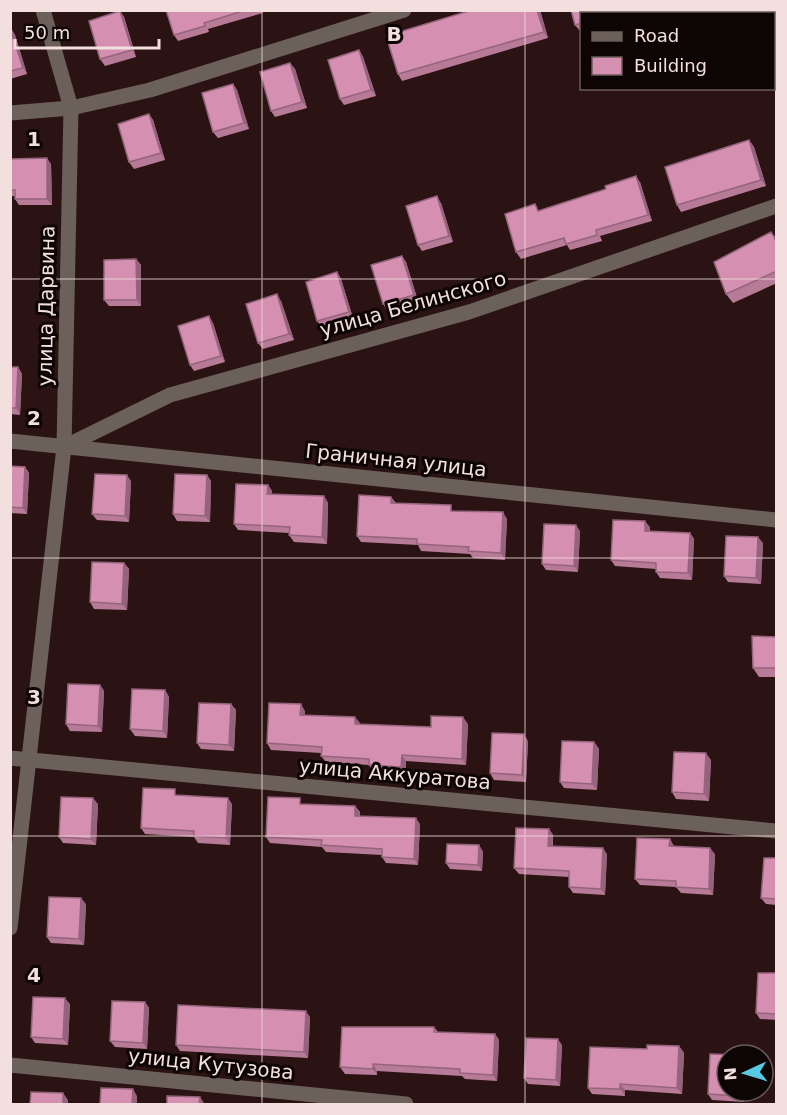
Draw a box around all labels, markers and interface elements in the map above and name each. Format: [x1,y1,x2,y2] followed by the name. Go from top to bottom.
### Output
[15,12,159,50] scale bar
[580,12,775,90] legend
[24,22,70,43] text: 50 m
[386,22,402,46] text: B
[634,25,679,46] text: Road
[634,55,707,76] text: Building
[27,127,41,151] text: 1
[33,226,59,386] street label: улица Дарвина
[317,266,509,342] street label: улица Белинского
[27,406,41,430] text: 2
[304,439,488,481] street label: Граничная улица
[27,685,41,709] text: 3
[298,754,492,794] street label: улица Аккуратова
[27,963,41,987] text: 4
[127,1043,295,1085] street label: улица Кутузова
[715,1043,775,1103] north arrow
[721,1067,740,1081] text: N

